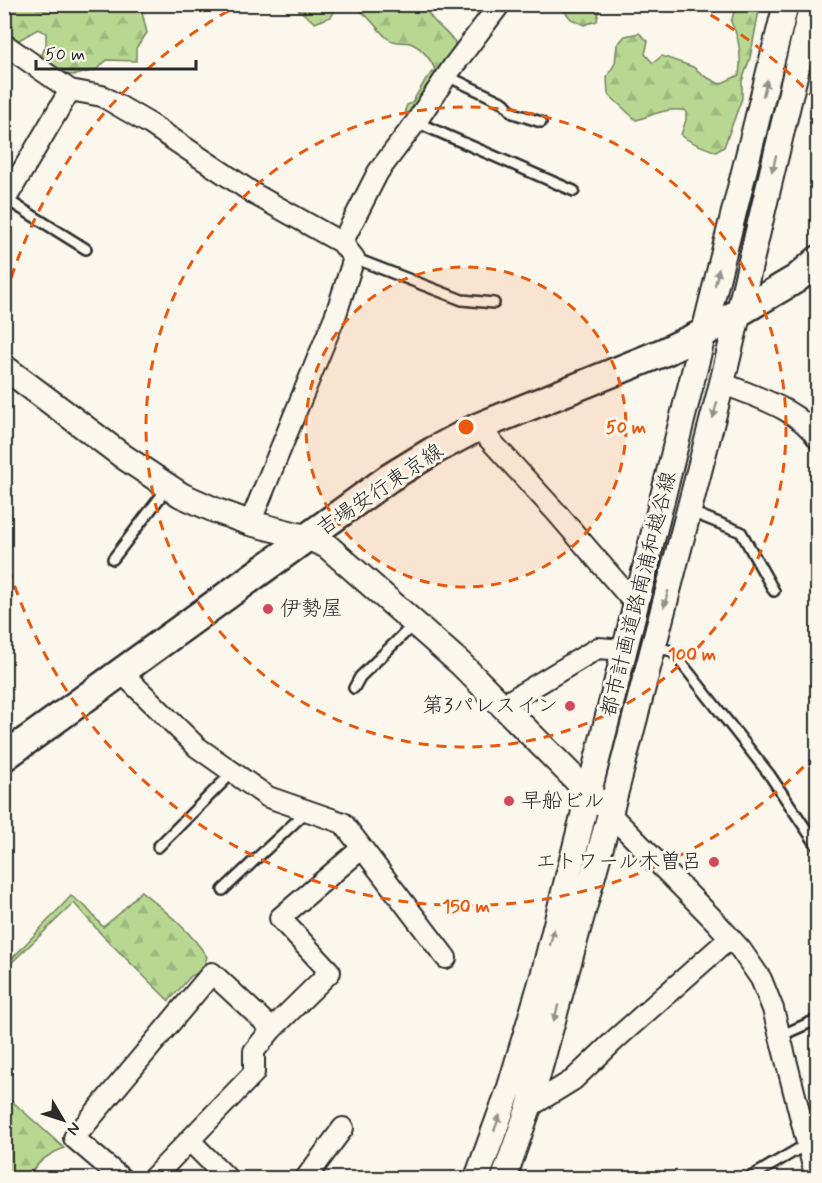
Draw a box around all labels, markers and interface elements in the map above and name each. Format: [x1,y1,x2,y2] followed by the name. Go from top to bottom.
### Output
[36,33,196,71] scale bar
[45,43,85,67] text: 50 m
[761,78,770,96] one-way arrow
[769,154,779,173] one-way arrow
[713,267,723,286] one-way arrow
[710,401,719,419] one-way arrow
[606,416,646,440] text: 50 m
[456,417,476,437] centre of rings
[311,437,449,543] street label: 吉場安行東京線
[595,468,683,720] street label: 都市計画道路南浦和越谷線
[661,590,670,608] one-way arrow
[280,595,343,623] place label: 伊勢屋
[261,602,275,616] marker: 伊勢屋
[668,643,716,667] text: 100 m
[423,692,558,720] place label: 第3パレスイン
[563,699,577,713] marker: 第3パレスイン
[521,787,605,815] place label: 早船ビル
[502,794,516,808] marker: 早船ビル
[535,848,702,876] place label: エトワール木曽呂
[707,855,721,869] marker: エトワール木曽呂
[442,895,490,919] text: 150 m
[548,927,558,946] one-way arrow
[551,1004,560,1022] one-way arrow
[33,1090,93,1150] north arrow
[492,1114,502,1132] one-way arrow
[62,1118,85,1139] text: N

